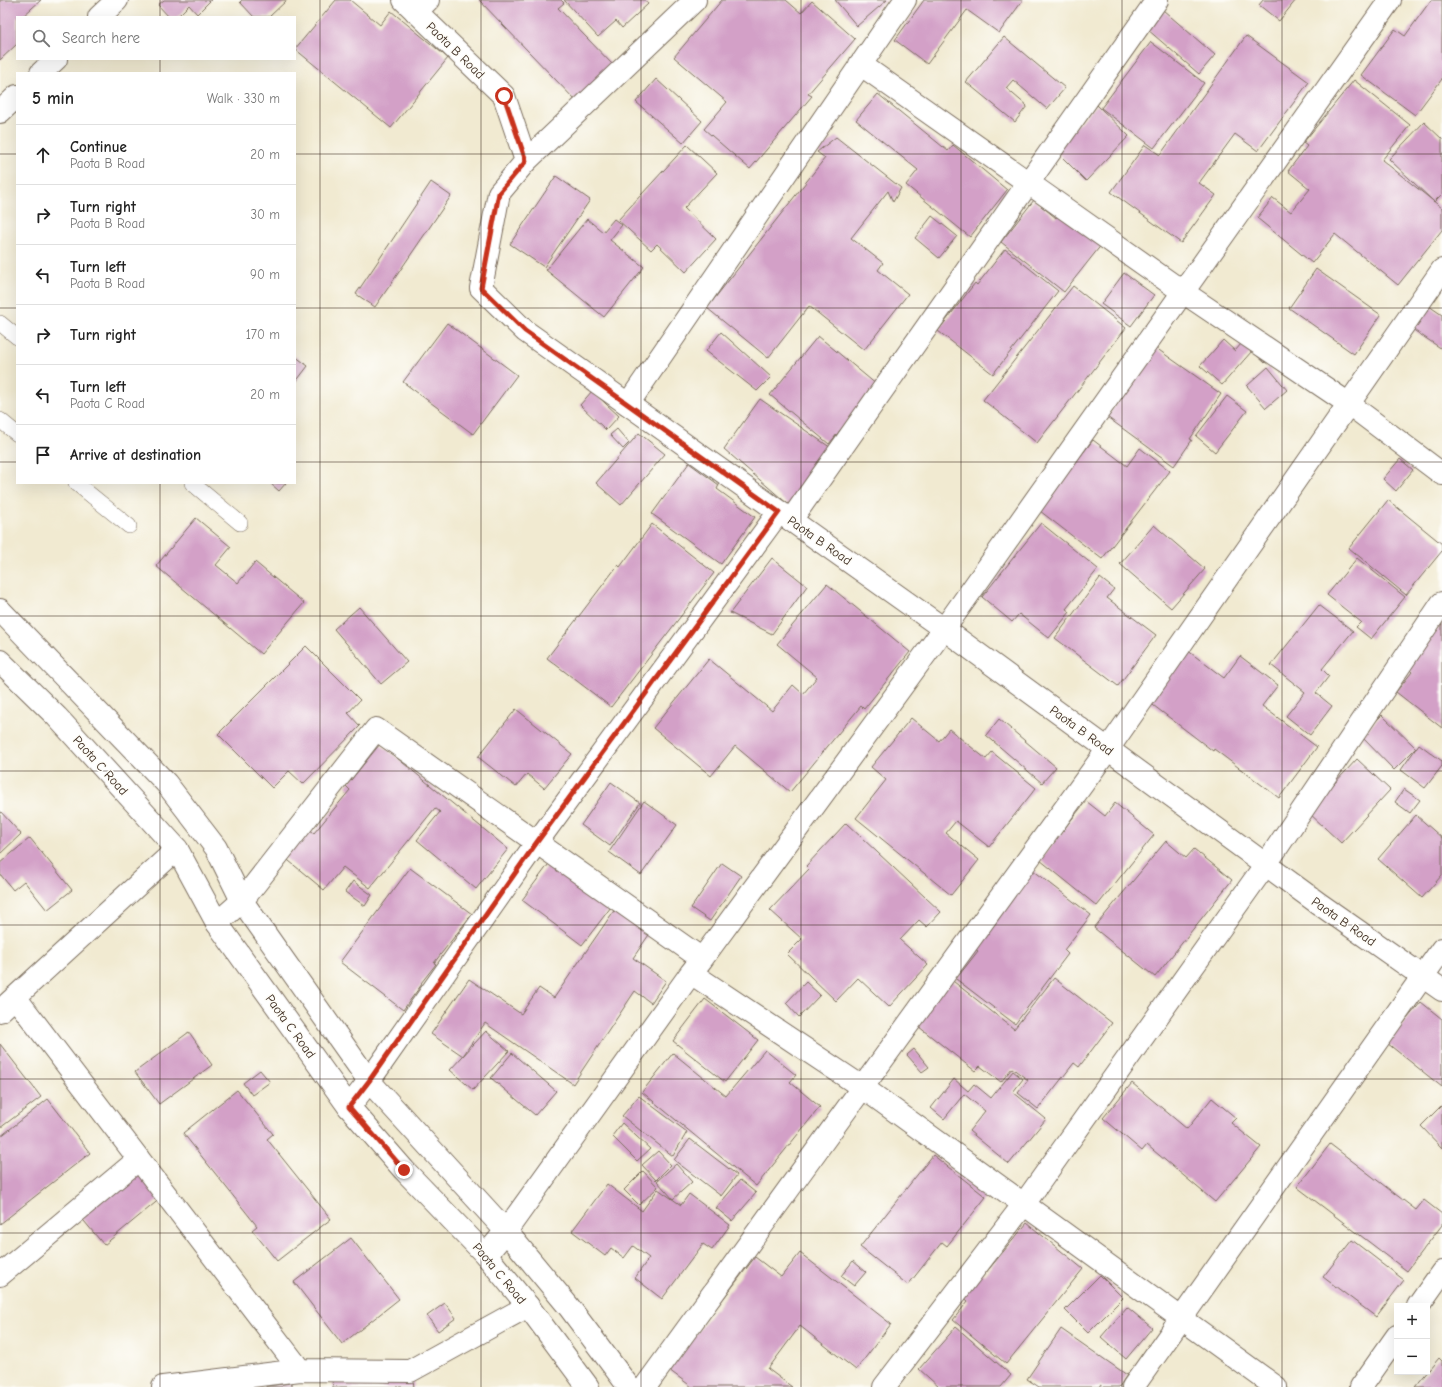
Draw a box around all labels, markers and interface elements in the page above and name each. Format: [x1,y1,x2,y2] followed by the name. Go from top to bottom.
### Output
[16,16,296,60] search box
[423,19,488,82] street label: Paota B Road
[30,27,52,49] icon: search
[62,29,140,47] text: Search here
[495,87,513,105] route start
[32,89,74,108] text: 5 min
[207,91,280,106] text: Walk · 330 m
[70,138,127,156] text: Continue
[32,144,54,166] icon: ahead
[250,147,280,162] text: 20 m
[70,156,145,171] text: Paota B Road
[70,198,136,216] text: Turn right
[32,204,54,226] icon: right
[250,207,280,222] text: 30 m
[70,216,145,231] text: Paota B Road
[70,258,126,276] text: Turn left
[32,264,54,286] icon: left
[250,267,280,282] text: 90 m
[70,276,145,291] text: Paota B Road
[32,324,54,346] icon: right
[70,326,136,344] text: Turn right
[246,327,280,342] text: 170 m
[70,378,126,396] text: Turn left
[32,384,54,406] icon: left
[250,387,280,402] text: 20 m
[70,396,145,411] text: Paota C Road
[32,444,54,466] icon: arrive
[70,446,201,464] text: Arrive at destination
[785,513,855,568] street label: Paota B Road
[1047,702,1116,759] street label: Paota B Road
[70,732,131,798] street label: Paota C Road
[1309,894,1379,949] street label: Paota B Road
[262,992,319,1061] street label: Paota C Road
[395,1161,413,1179] route end
[470,1240,529,1307] street label: Paota C Road
[1394,1303,1430,1375] map controls
[1394,1303,1430,1339] button: +
[1394,1339,1430,1375] button: −

